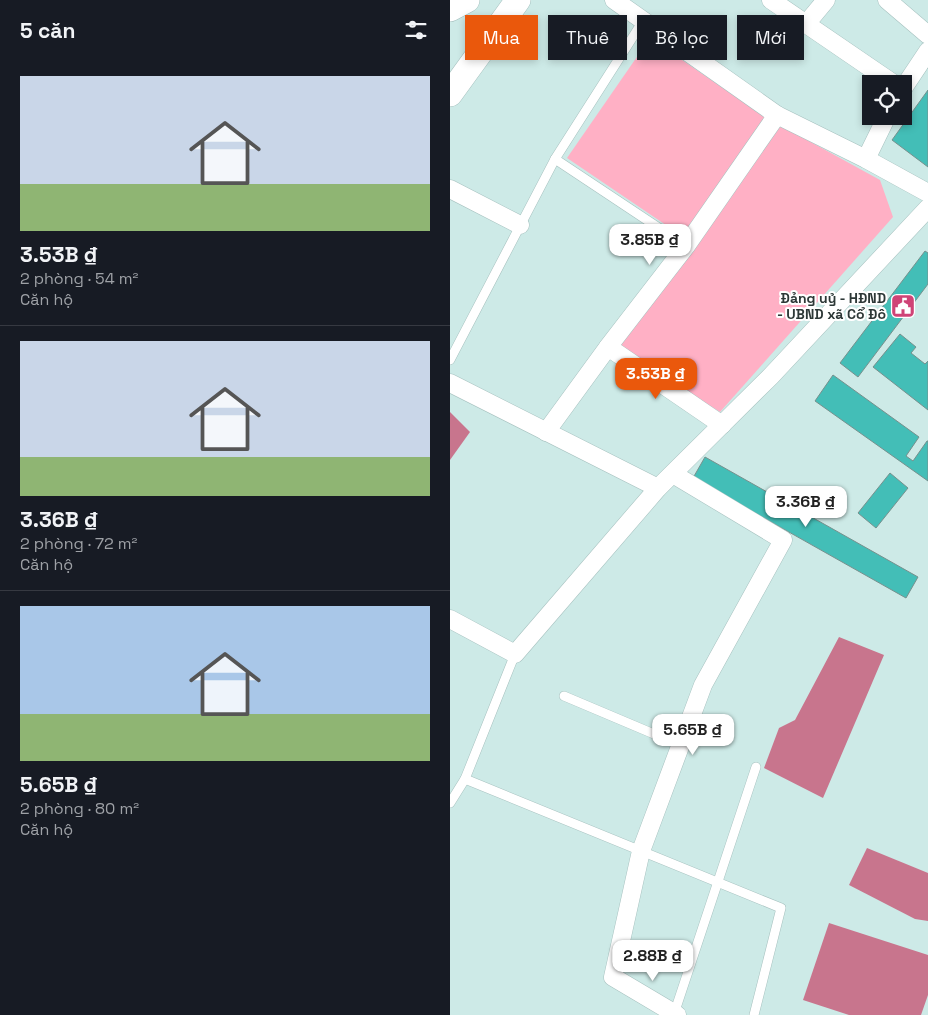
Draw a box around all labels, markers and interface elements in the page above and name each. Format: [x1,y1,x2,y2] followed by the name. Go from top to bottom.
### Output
[465,15,538,60] chip: Mua
[548,15,627,60] chip: Thuê
[637,15,727,60] chip: Bộ lọc
[737,15,804,60] chip: Mới
[402,16,430,44] icon: filters
[20,17,75,44] text: 5 căn
[862,75,912,125] map controls
[862,75,912,125] button: locate
[180,108,270,198] icon: home
[604,224,696,266] pin: 3.85B ₫
[620,229,680,250] text: 3.85B ₫
[20,241,98,268] text: 3.53B ₫
[20,268,138,289] text: 2 phòng · 54 m²
[20,289,73,310] text: Căn hộ
[777,289,886,323] place label: Đảng uỷ - HĐND - UBND xã Cổ Đô
[890,293,916,319] public building icon: Đảng uỷ - HĐND - UBND xã Cổ Đô
[610,358,702,400] pin: 3.53B ₫
[626,363,686,384] text: 3.53B ₫
[180,374,270,464] icon: home
[760,486,852,528] pin: 3.36B ₫
[776,491,836,512] text: 3.36B ₫
[20,506,99,533] text: 3.36B ₫
[20,533,137,554] text: 2 phòng · 72 m²
[20,554,73,575] text: Căn hộ
[180,639,270,729] icon: home
[647,714,739,756] pin: 5.65B ₫
[663,719,723,740] text: 5.65B ₫
[20,771,98,798] text: 5.65B ₫
[20,798,139,819] text: 2 phòng · 80 m²
[20,819,73,840] text: Căn hộ
[607,940,699,982] pin: 2.88B ₫
[623,945,683,966] text: 2.88B ₫

